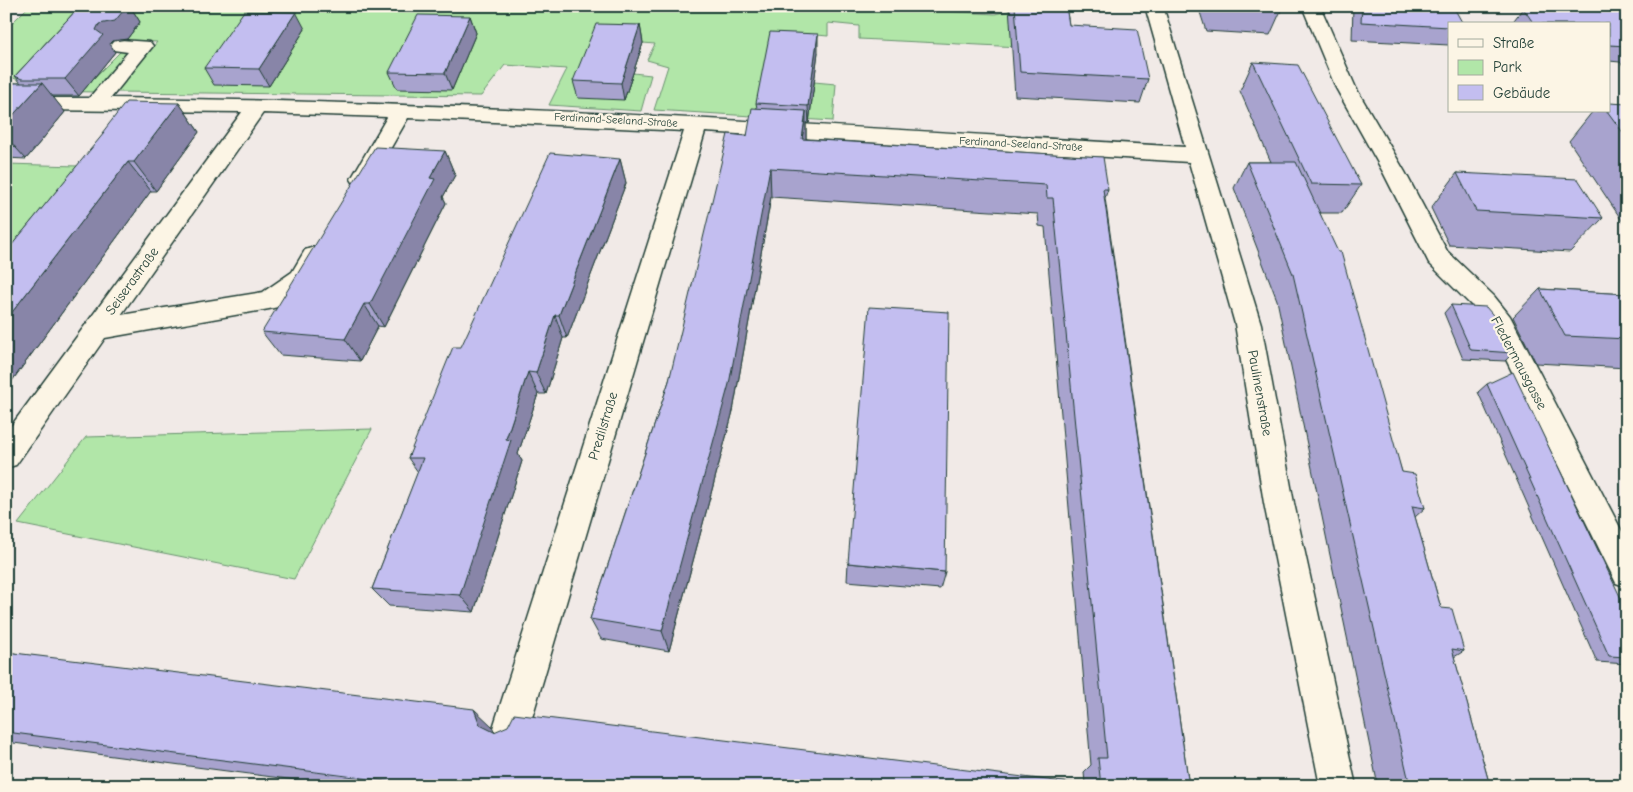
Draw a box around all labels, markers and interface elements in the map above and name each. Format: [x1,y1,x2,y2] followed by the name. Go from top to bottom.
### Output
[1448,22,1610,112] legend
[1493,34,1535,52] text: Straße
[1493,58,1522,76] text: Park
[1493,84,1551,102] text: Gebäude
[554,110,679,130] street label: Ferdinand-Seeland-Straße
[959,134,1084,154] street label: Ferdinand-Seeland-Straße
[102,244,162,318] street label: Seiserastraße
[1487,313,1551,413] street label: Fledermausgasse
[1244,349,1276,437] street label: Paulinenstraße
[585,390,621,462] street label: Predilstraße

